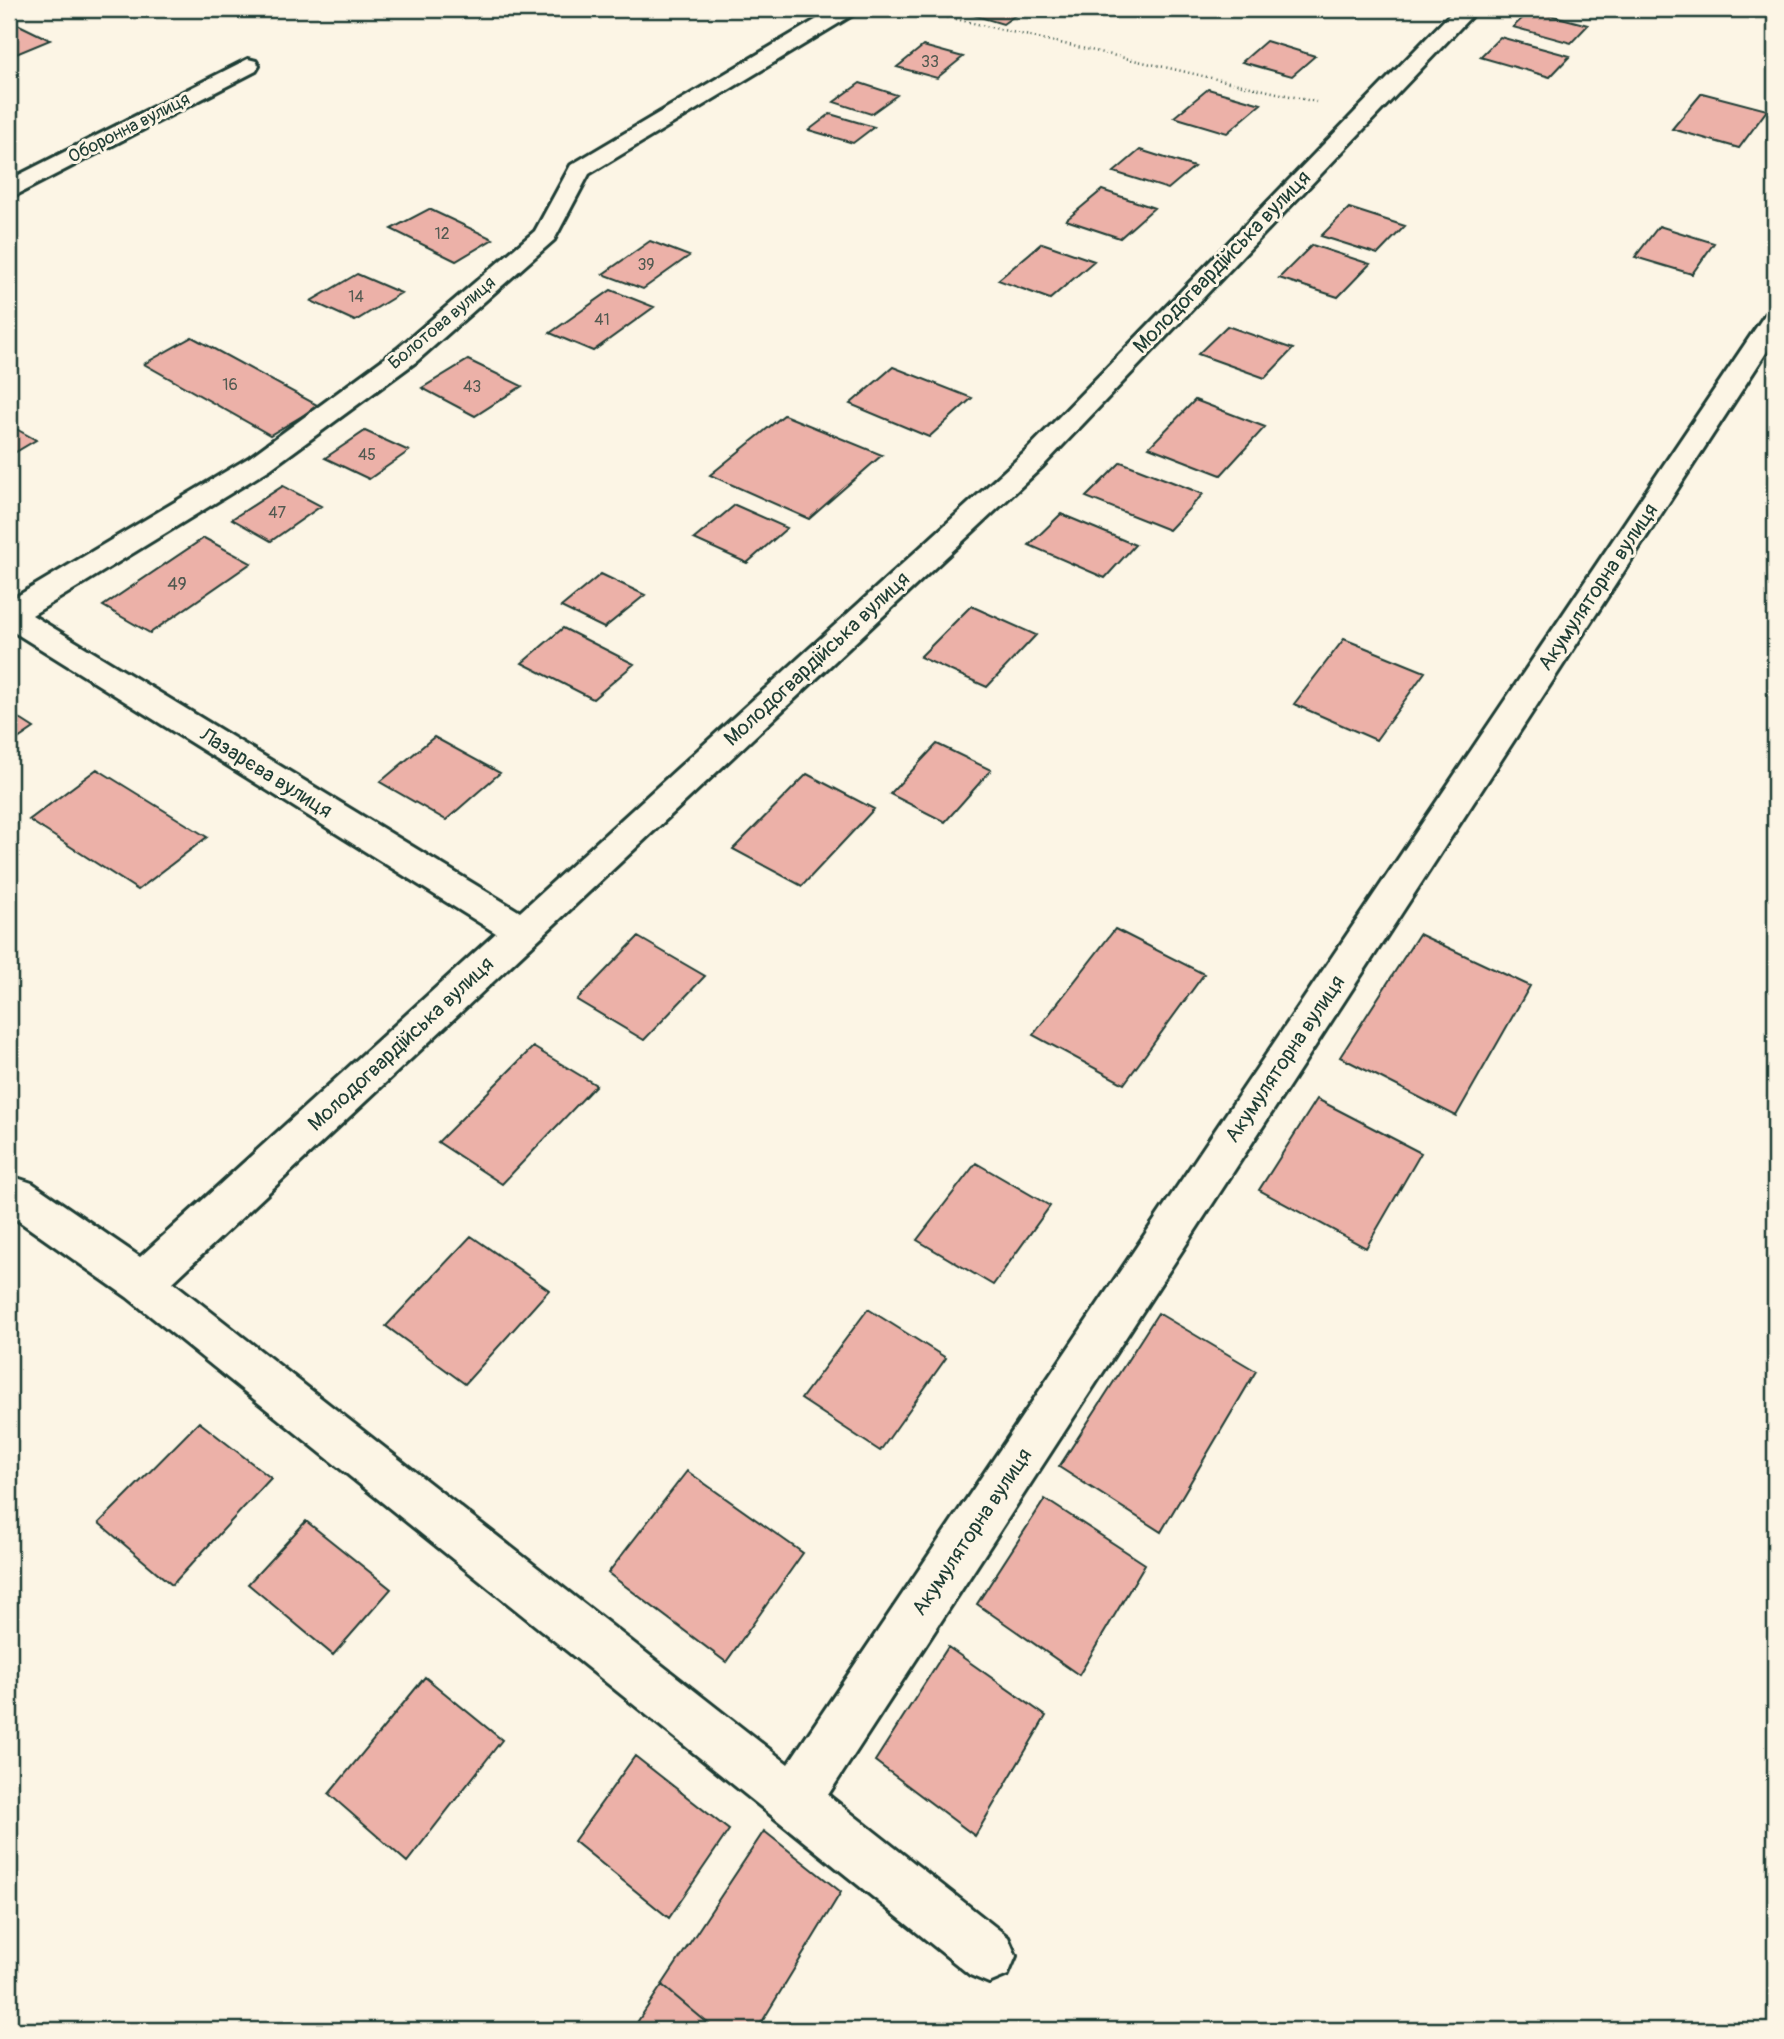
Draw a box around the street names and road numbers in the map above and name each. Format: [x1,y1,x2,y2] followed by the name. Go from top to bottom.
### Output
[64,87,194,169] street label: Оборонна вулиця
[1127,165,1317,359] street label: Молодогвардійська вулиця
[384,271,500,375] street label: Болотова вулиця
[1532,498,1664,676] street label: Акумуляторна вулиця
[718,566,916,752] street label: Молодогвардійська вулиця
[194,721,337,824] street label: Лазарєва вулиця
[302,951,500,1137] street label: Молодогвардійська вулиця
[1219,970,1351,1148] street label: Акумуляторна вулиця
[906,1443,1038,1621] street label: Акумуляторна вулиця

